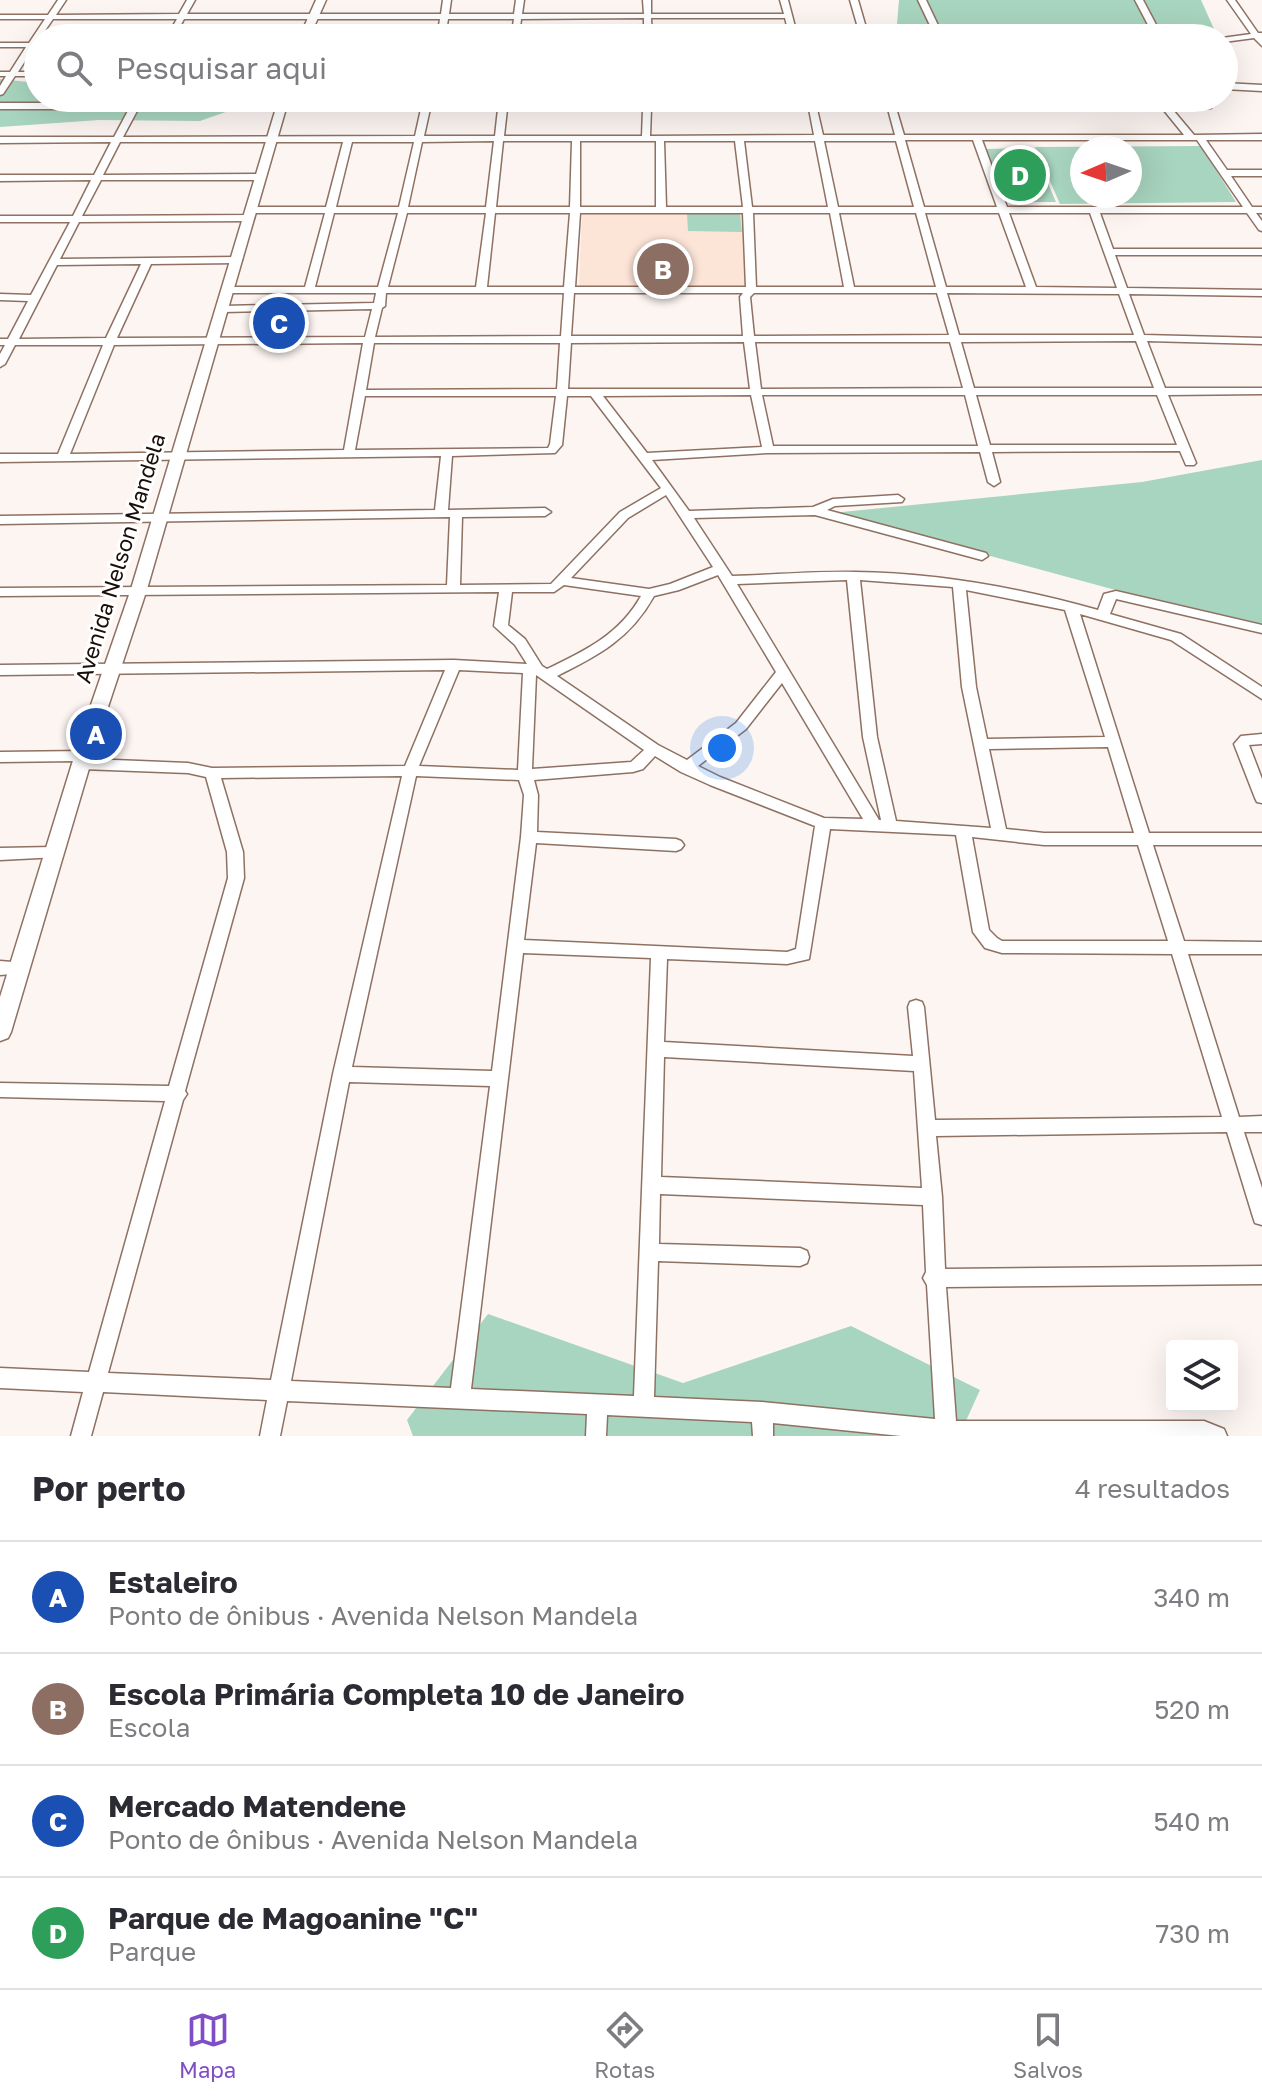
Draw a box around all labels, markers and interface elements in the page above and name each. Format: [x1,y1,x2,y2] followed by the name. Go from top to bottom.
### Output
[24,24,1238,112] search box
[52,46,96,90] icon: search
[116,50,327,86] text: Pesquisar aqui
[1070,136,1142,208] north arrow
[994,145,1046,205] pin: D
[637,239,689,299] pin: B
[253,293,305,353] pin: C
[69,430,170,686] street label: Avenida Nelson Mandela
[70,704,122,764] pin: A
[702,728,742,768] your location
[1166,1340,1238,1412] map controls
[1166,1340,1238,1412] button: layers
[32,1468,186,1508] text: Por perto
[1075,1473,1230,1504] text: 4 resultados
[108,1564,238,1600] text: Estaleiro
[49,1582,67,1613] text: A
[1153,1582,1230,1613] text: 340 m
[108,1600,638,1631] text: Ponto de ônibus · Avenida Nelson Mandela
[108,1676,684,1712] text: Escola Primária Completa 10 de Janeiro
[49,1694,67,1725] text: B
[1154,1694,1230,1725] text: 520 m
[108,1712,190,1743] text: Escola
[108,1788,406,1824] text: Mercado Matendene
[49,1806,67,1837] text: C
[1153,1806,1230,1837] text: 540 m
[108,1824,638,1855] text: Ponto de ônibus · Avenida Nelson Mandela
[108,1900,478,1936] text: Parque de Magoanine "C"
[49,1918,67,1949] text: D
[1155,1918,1230,1949] text: 730 m
[108,1936,196,1967] text: Parque
[179,2008,236,2083] tab: Mapa
[594,2008,655,2083] tab: Rotas
[1013,2008,1083,2083] tab: Salvos

